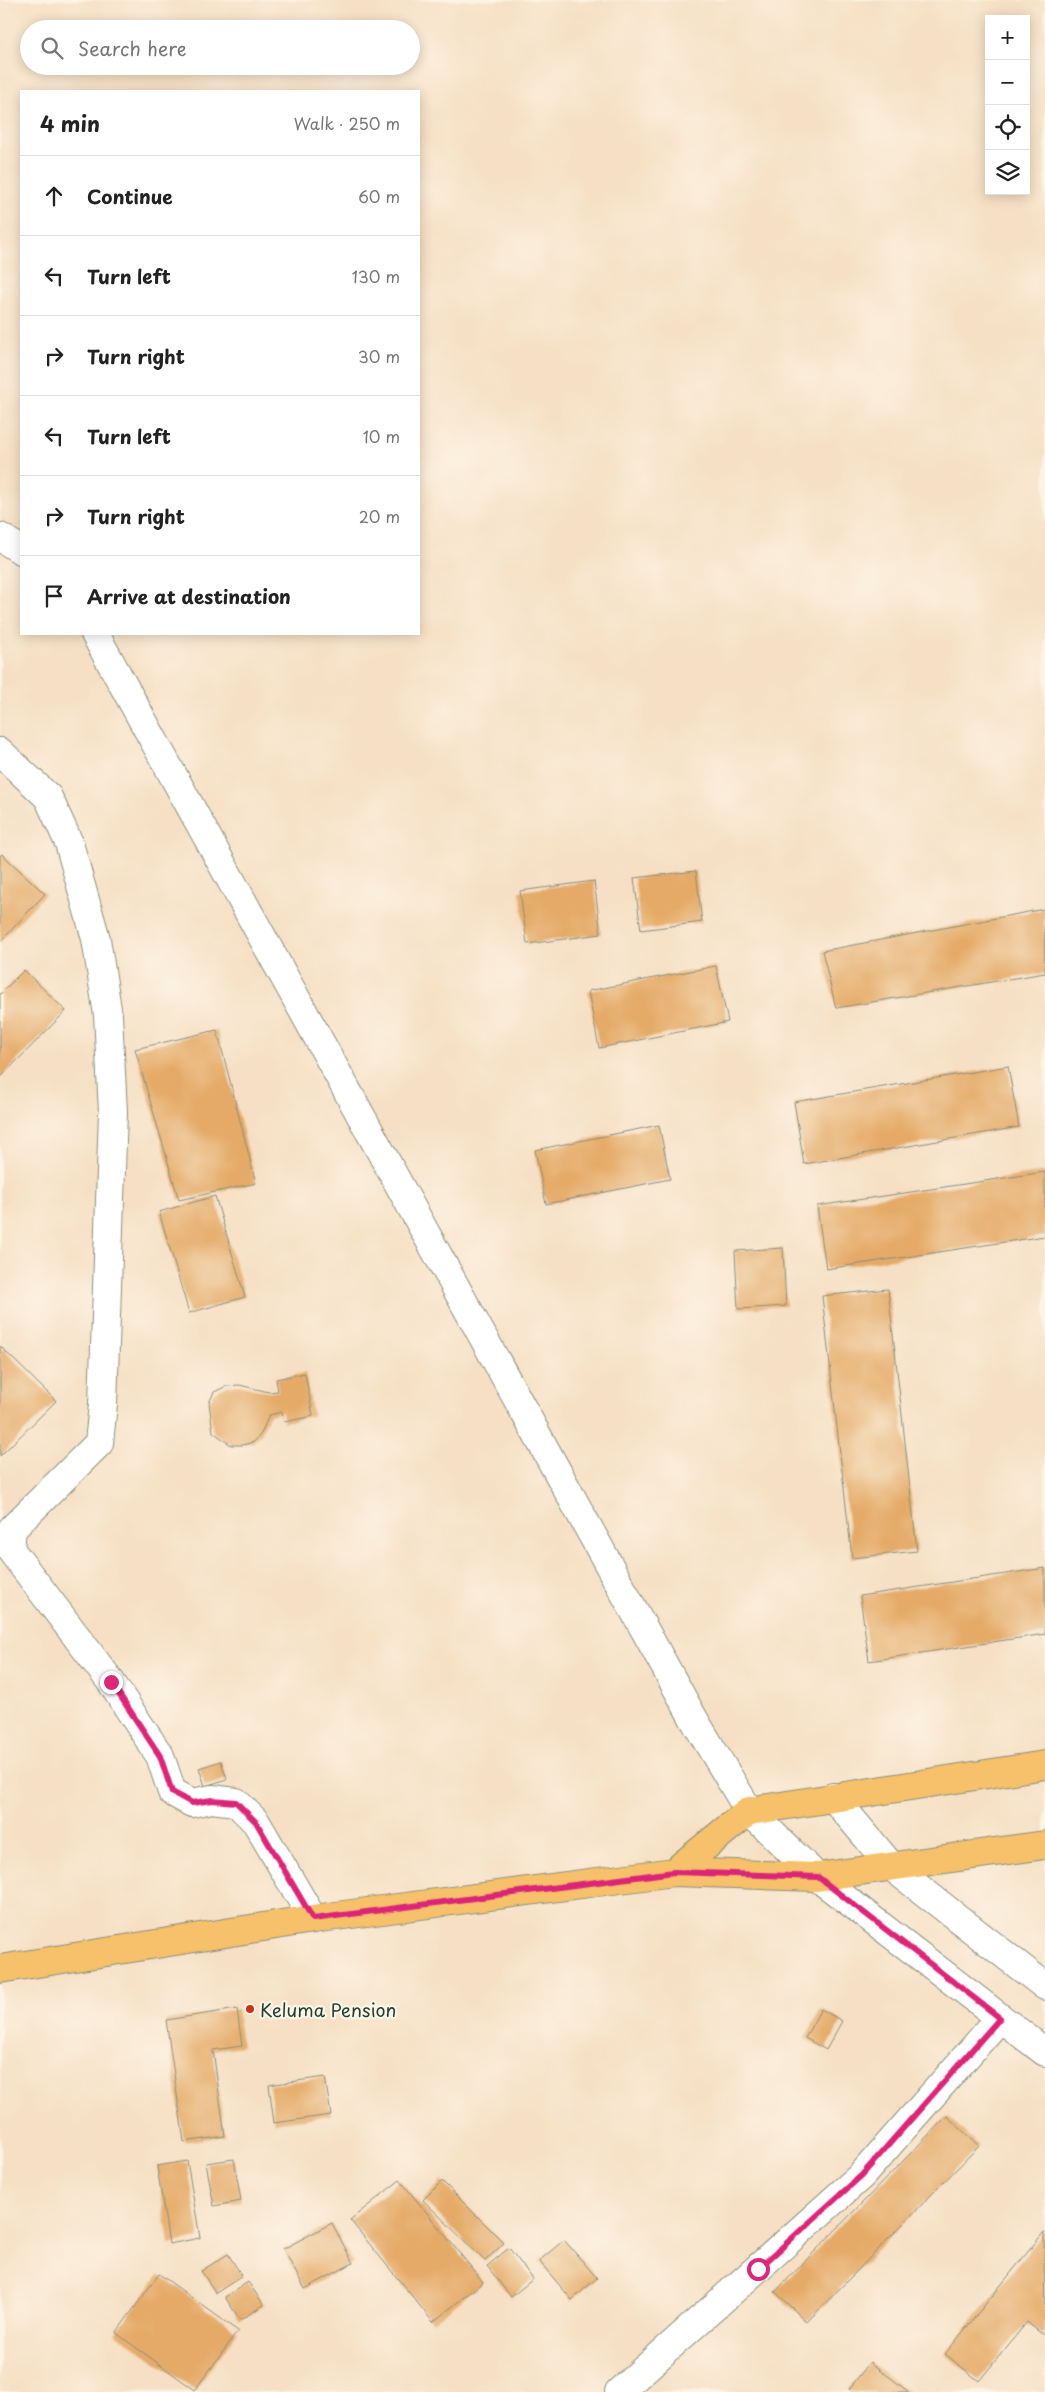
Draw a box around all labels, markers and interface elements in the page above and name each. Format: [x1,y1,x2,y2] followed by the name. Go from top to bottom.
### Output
[985,15,1030,195] map controls
[985,15,1030,60] button: +
[20,20,420,75] search box
[38,34,66,62] icon: search
[78,34,187,62] text: Search here
[985,60,1030,105] button: −
[985,105,1030,150] button: locate
[40,107,100,139] text: 4 min
[294,111,400,135] text: Walk · 250 m
[985,150,1030,195] button: layers
[40,182,68,210] icon: ahead
[87,182,173,210] text: Continue
[358,184,400,208] text: 60 m
[40,262,68,290] icon: left
[87,262,171,290] text: Turn left
[352,264,400,288] text: 130 m
[40,342,68,370] icon: right
[87,342,185,370] text: Turn right
[358,344,400,368] text: 30 m
[40,422,68,450] icon: left
[87,422,171,450] text: Turn left
[363,424,400,448] text: 10 m
[40,502,68,530] icon: right
[87,502,185,530] text: Turn right
[359,504,400,528] text: 20 m
[40,582,68,610] icon: arrive
[87,582,291,610] text: Arrive at destination
[100,1671,123,1694] route end
[260,1996,396,2023] place label: Keluma Pension
[244,2003,256,2015] marker: Keluma Pension
[747,2258,770,2281] route start

